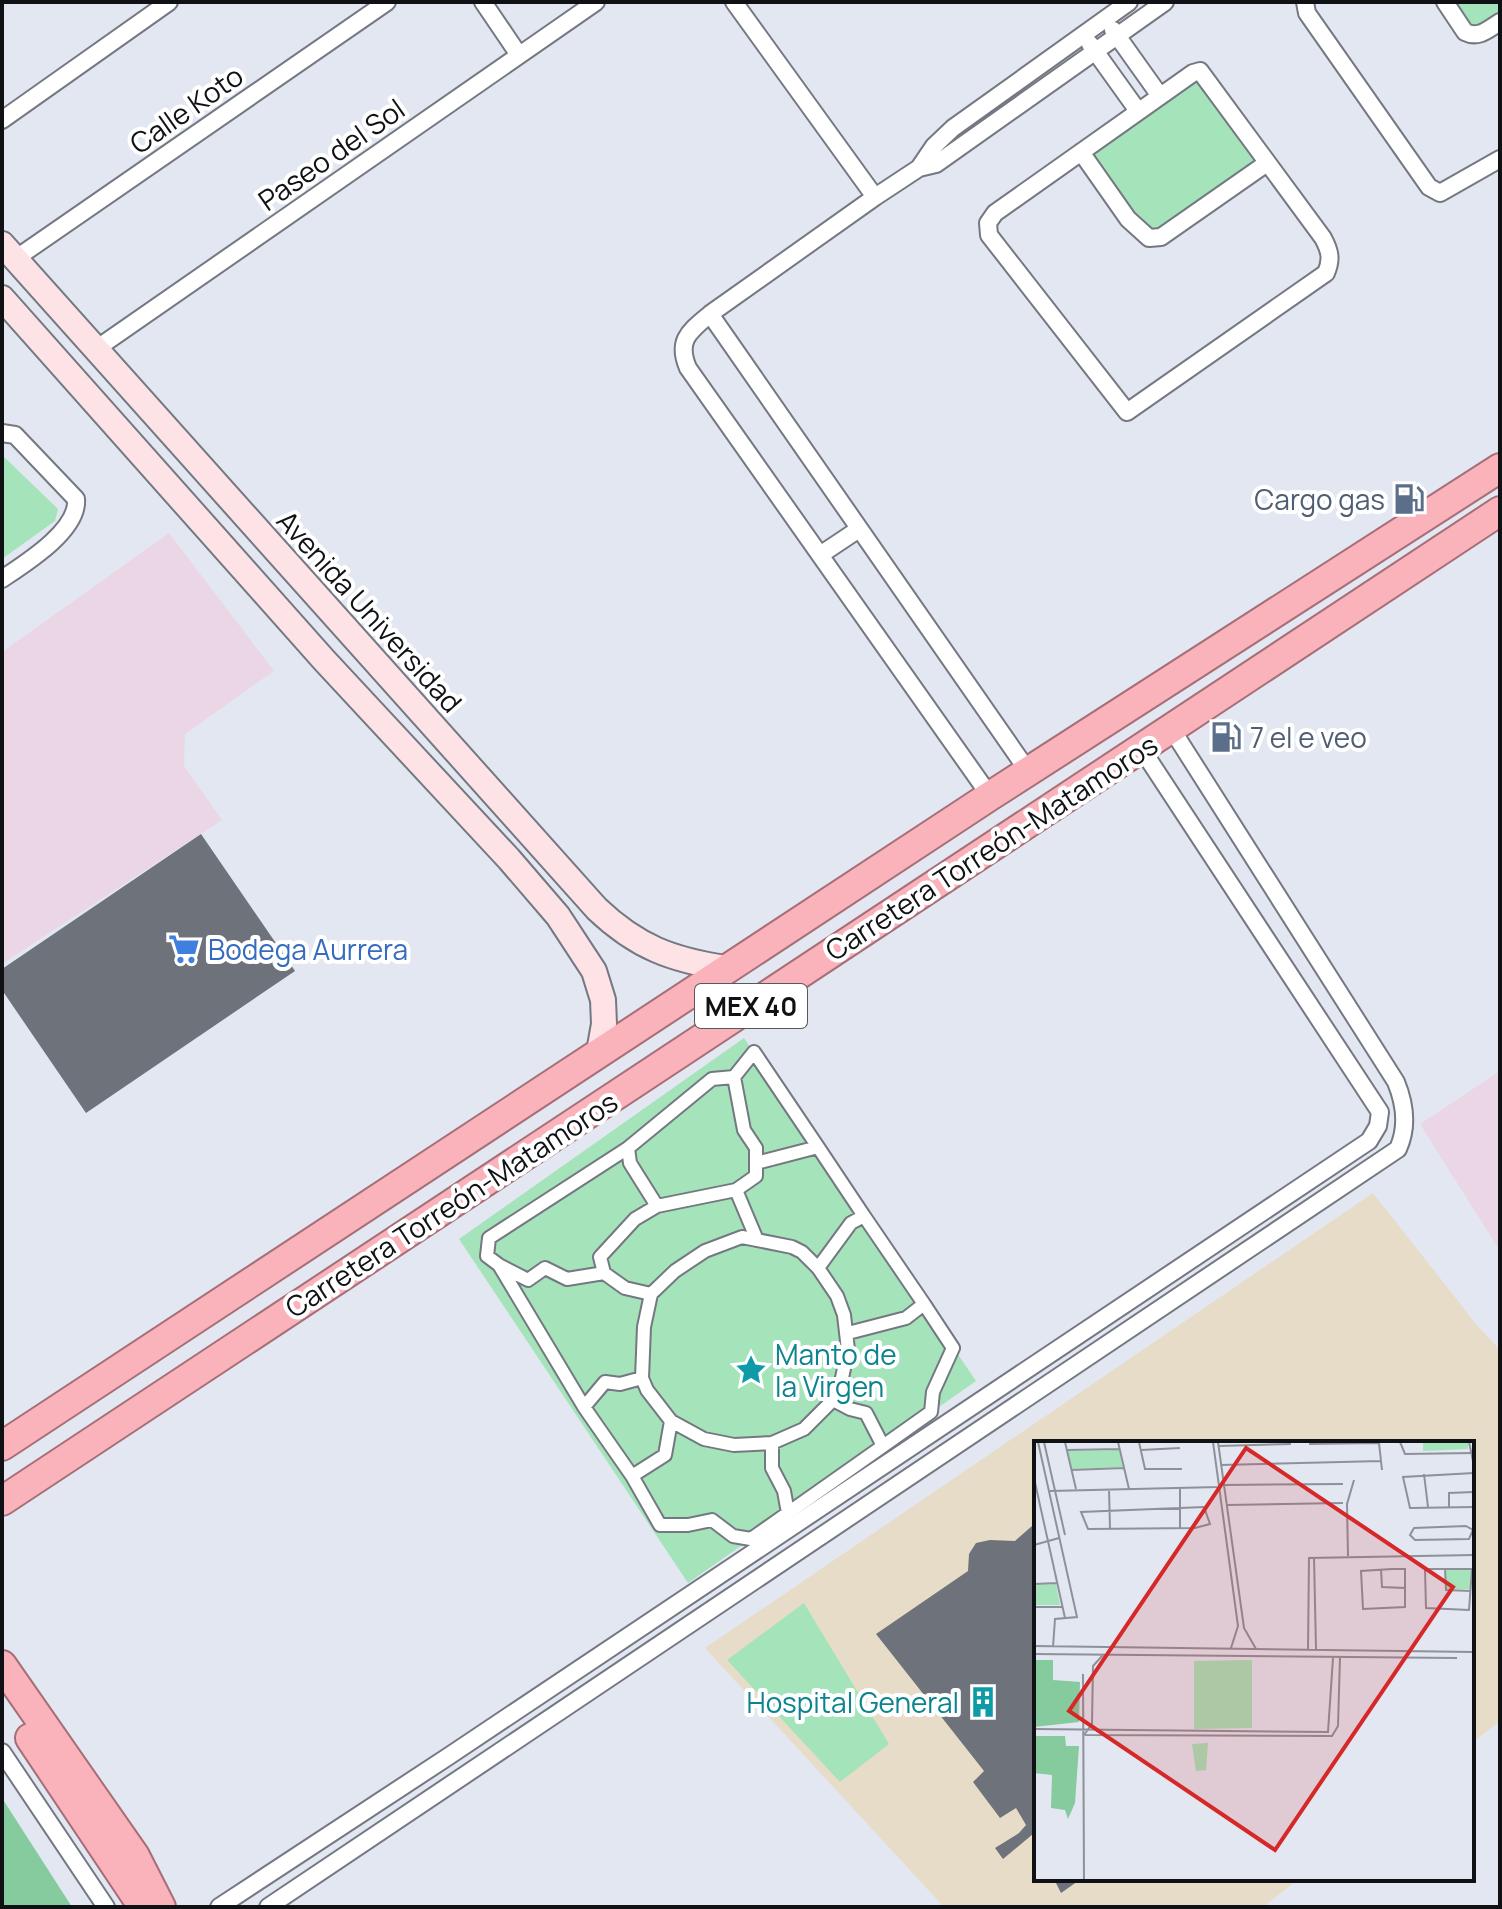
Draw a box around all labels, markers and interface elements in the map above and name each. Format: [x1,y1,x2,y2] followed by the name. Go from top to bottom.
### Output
[122,56,250,162] street label: Calle Koto
[250,90,412,218] street label: Paseo del Sol
[1254,480,1385,518] place label: Cargo gas
[1392,482,1426,516] fuel station icon: Cargo gas
[269,502,471,720] street label: Avenida Universidad
[1250,718,1367,756] place label: 7 el e veo
[1209,720,1243,754] fuel station icon: 7 el e veo
[818,725,1164,969] street label: Carretera Torreón-Matamoros
[208,930,408,968] place label: Bodega Aurrera
[167,932,201,966] supermarket icon: Bodega Aurrera
[695,984,807,1028] road number: MEX 40
[278,1082,624,1326] street label: Carretera Torreón-Matamoros
[775,1335,897,1405] place label: Manto de la Virgen
[734,1353,768,1387] place icon: Manto de la Virgen
[1034,1441,1474,1881] inset map
[746,1683,959,1721] place label: Hospital General
[966,1685,1000,1719] building icon: Hospital General

